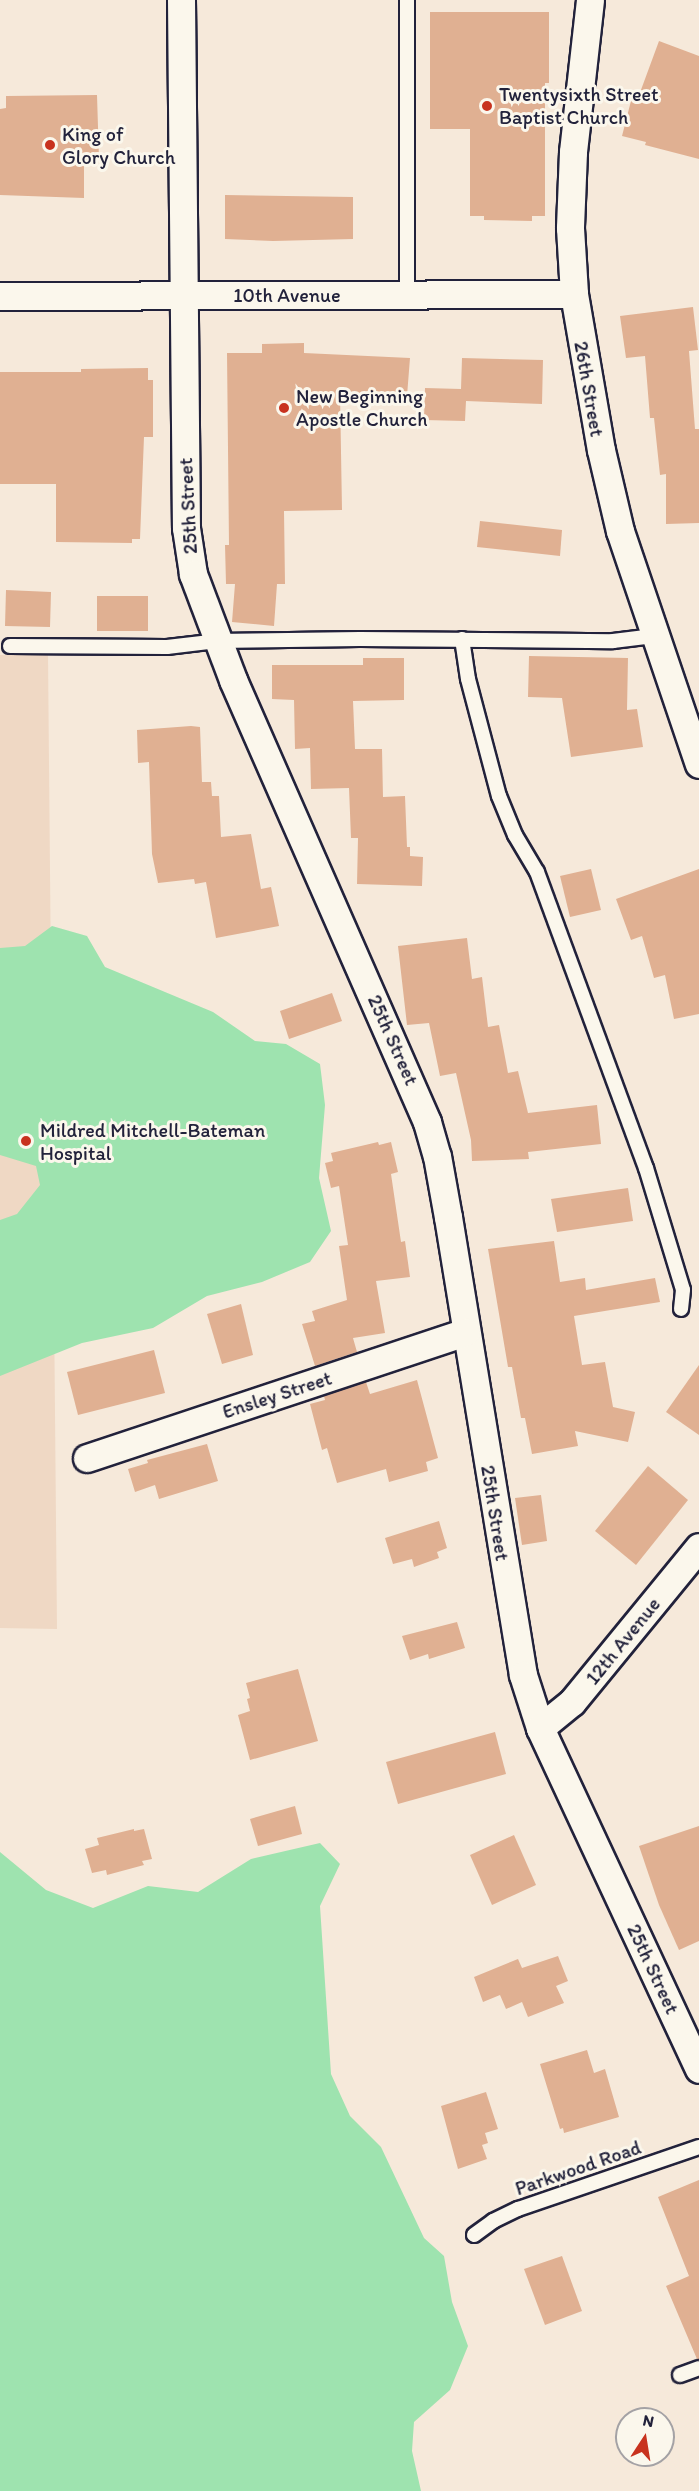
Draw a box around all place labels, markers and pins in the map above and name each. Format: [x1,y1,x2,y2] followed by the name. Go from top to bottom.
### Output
[499,83,658,130] place label: Twentysixth Street Baptist Church
[480,99,494,113] marker: Twentysixth Street Baptist Church
[62,122,176,169] place label: King of Glory Church
[43,138,57,152] marker: King of Glory Church
[296,384,428,431] place label: New Beginning Apostle Church
[277,401,291,415] marker: New Beginning Apostle Church
[40,1118,265,1165] place label: Mildred Mitchell-Bateman Hospital
[17,1132,35,1150] marker: Mildred Mitchell-Bateman Hospital

